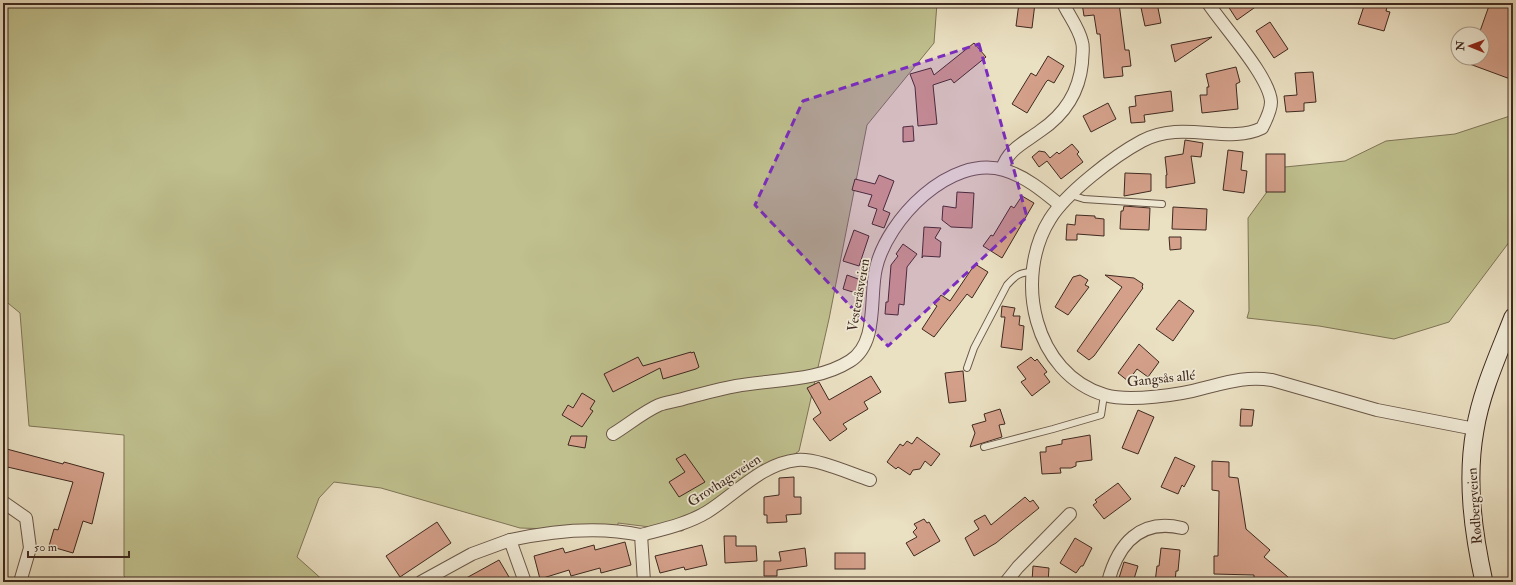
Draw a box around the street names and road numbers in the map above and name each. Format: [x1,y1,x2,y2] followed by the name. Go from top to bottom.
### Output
[844,257,873,333] street label: Vesteråsveien
[1126,366,1196,391] street label: Gangsås allé
[684,450,764,510] street label: Grovhageveien
[1463,467,1486,545] street label: Rødbergveien

